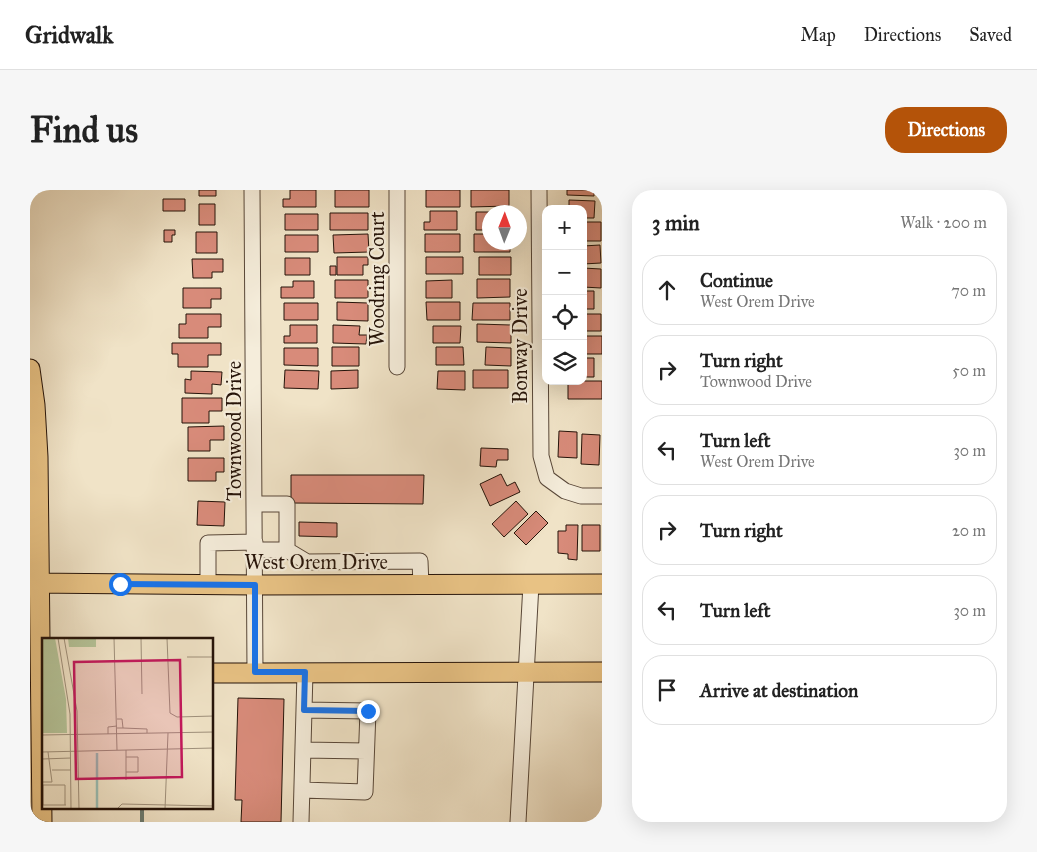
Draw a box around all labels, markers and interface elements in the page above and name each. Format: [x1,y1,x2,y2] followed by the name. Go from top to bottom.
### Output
[25,20,113,50] text: Gridwalk
[800,24,836,46] text: Map
[864,24,941,46] text: Directions
[969,24,1012,46] text: Saved
[885,107,1007,153] button: Directions
[30,109,138,152] text: Find us
[482,205,527,250] north arrow
[542,205,587,385] map controls
[542,205,587,250] button: +
[652,210,700,236] text: 3 min
[365,211,390,347] street label: Woodring Court
[900,213,987,232] text: Walk · 200 m
[542,250,587,295] button: −
[700,269,773,292] text: Continue
[653,276,681,304] icon: ahead
[951,281,986,300] text: 70 m
[508,288,532,404] street label: Bonway Drive
[700,292,815,311] text: West Orem Drive
[542,295,587,340] button: locate
[542,340,587,385] button: layers
[700,349,783,372] text: Turn right
[653,356,681,384] icon: right
[222,361,246,501] street label: Townwood Drive
[952,361,986,380] text: 50 m
[700,372,812,391] text: Townwood Drive
[700,429,770,452] text: Turn left
[653,436,681,464] icon: left
[953,441,986,460] text: 30 m
[700,452,815,471] text: West Orem Drive
[653,516,681,544] icon: right
[700,519,783,542] text: Turn right
[952,521,986,540] text: 20 m
[244,550,388,574] street label: West Orem Drive
[109,573,132,596] route start
[653,596,681,624] icon: left
[700,599,770,622] text: Turn left
[953,601,986,620] text: 30 m
[42,638,214,810] inset map
[653,676,681,704] icon: arrive
[700,679,858,702] text: Arrive at destination
[357,700,380,723] route end

